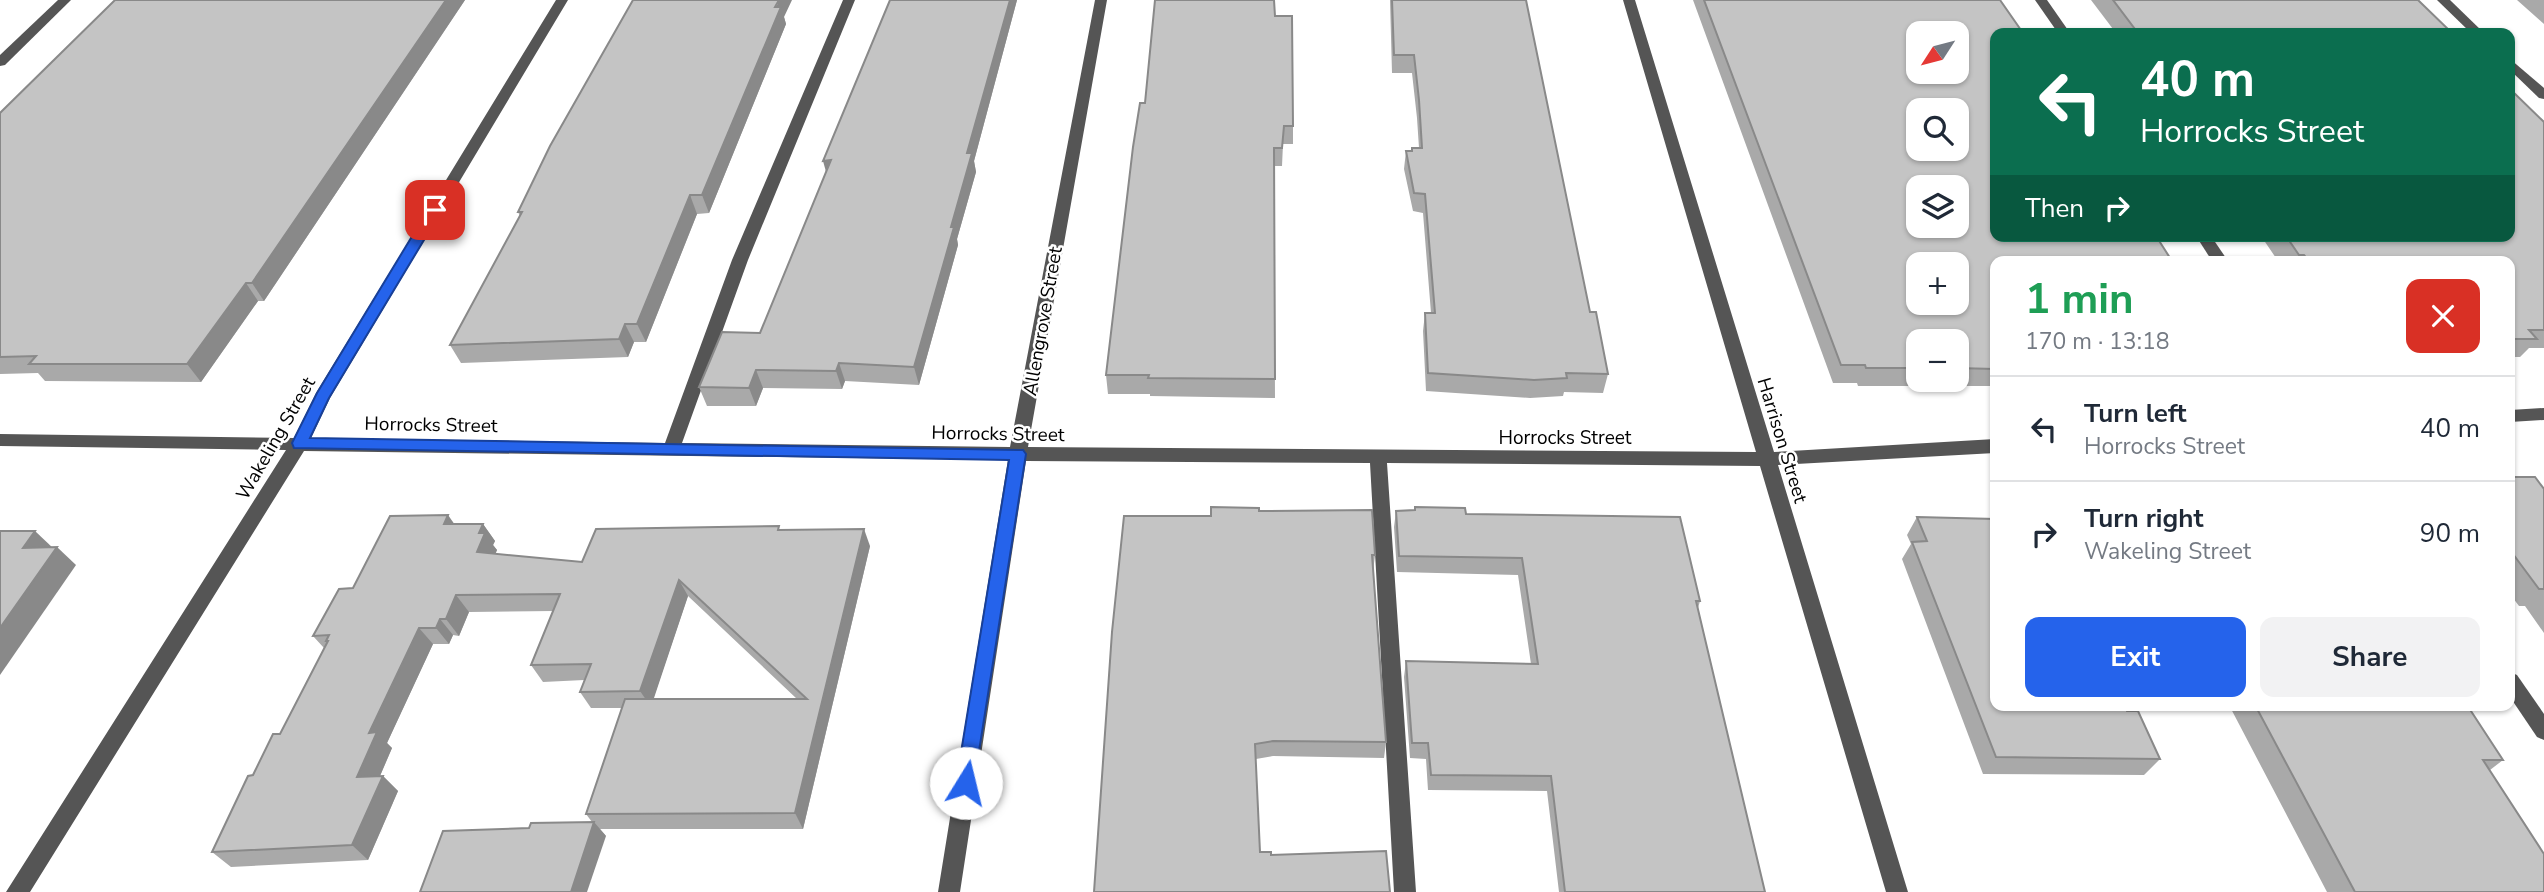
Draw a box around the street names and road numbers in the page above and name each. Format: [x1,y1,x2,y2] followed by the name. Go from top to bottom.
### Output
[1017,244,1069,398] street label: Allengrove Street
[230,372,322,505] street label: Wakeling Street
[1751,374,1814,506] street label: Harrison Street
[364,411,498,439] street label: Horrocks Street
[931,420,1065,448] street label: Horrocks Street
[1498,425,1632,451] street label: Horrocks Street

